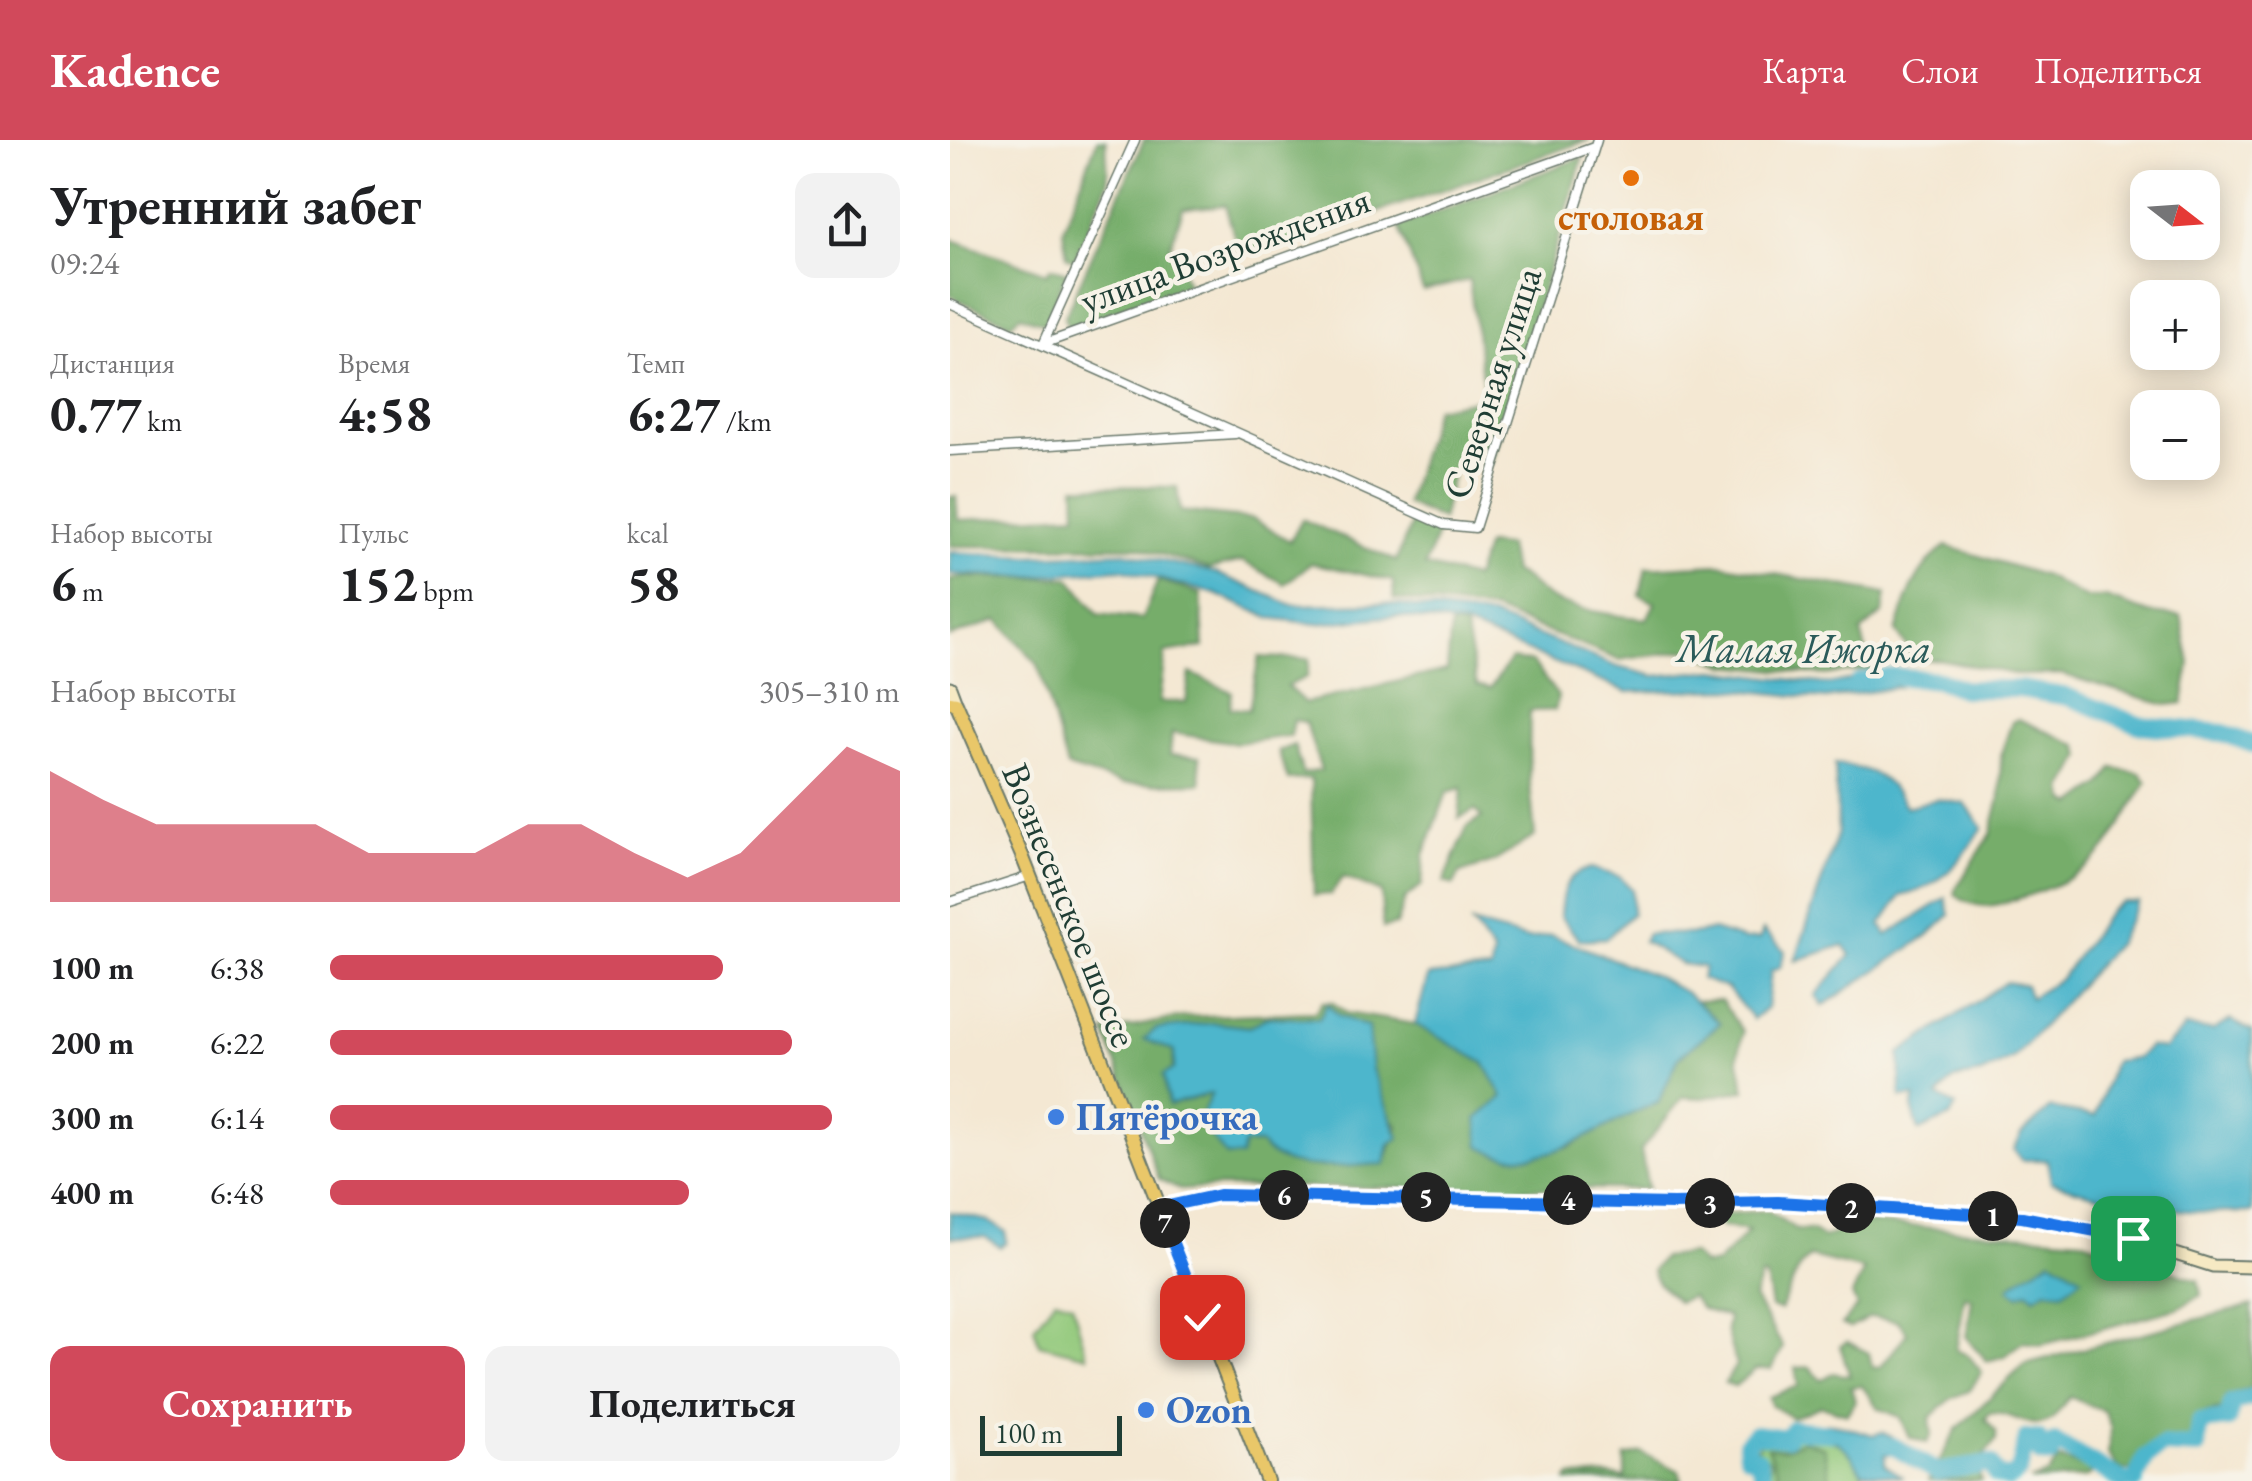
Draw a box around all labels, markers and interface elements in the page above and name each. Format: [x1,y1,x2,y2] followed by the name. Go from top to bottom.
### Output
[50,39,220,101] text: Kadence
[1763,48,1846,93] text: Карта
[1901,48,1979,93] text: Слои
[2034,48,2202,93] text: Поделиться
[1620,167,1642,189] marker: столовая
[50,169,422,240] text: Утренний забег
[2130,170,2220,260] north arrow
[2130,170,2220,480] map controls
[795,173,900,278] button: share
[1073,174,1376,325] street label: улица Возрождения
[1558,192,1704,241] place label: столовая
[50,242,119,284] text: 09:24
[1431,260,1552,505] street label: Северная улица
[2130,280,2220,370] button: +
[50,345,175,381] text: Дистанция
[338,345,410,381] text: Время
[627,345,685,381] text: Темп
[50,381,142,446] text: 0.77
[338,381,432,446] text: 4:58
[627,381,720,446] text: 6:27
[2130,390,2220,480] button: −
[142,403,182,439] text: km
[720,403,772,439] text: /km
[50,515,213,551] text: Набор высоты
[338,515,409,551] text: Пульс
[627,515,669,551] text: kcal
[50,551,76,616] text: 6
[338,551,418,616] text: 152
[627,551,680,616] text: 58
[76,573,104,609] text: m
[418,573,474,609] text: bpm
[1675,622,1931,674] water label: Малая Ижорка
[50,670,236,712] text: Набор высоты
[759,670,900,712] text: 305–310 m
[991,756,1150,1054] street label: Вознесенское шоссе
[50,947,134,989] text: 100 m
[210,947,264,989] text: 6:38
[50,1022,134,1064] text: 200 m
[210,1022,264,1064] text: 6:22
[1076,1092,1258,1141] place label: Пятёрочка
[50,1097,134,1139] text: 300 m
[210,1097,264,1139] text: 6:14
[1045,1106,1067,1128] marker: Пятёрочка
[1259,1170,1309,1220] pin: 6
[50,1172,134,1214] text: 400 m
[210,1172,264,1214] text: 6:48
[1401,1172,1451,1222] pin: 5
[1543,1175,1593,1225] pin: 4
[1277,1177,1291,1213] text: 6
[1685,1178,1735,1228] pin: 3
[1419,1179,1433,1215] text: 5
[1561,1182,1575,1218] text: 4
[1826,1183,1876,1233] pin: 2
[1703,1185,1717,1221] text: 3
[1844,1190,1858,1226] text: 2
[1968,1191,2018,1241] pin: 1
[2091,1196,2176,1281] pin
[1140,1198,1190,1248] pin: 7
[1986,1198,2000,1234] text: 1
[1158,1205,1172,1241] text: 7
[2106,1211,2161,1266] icon: arrive
[1160,1275,1245,1360] pin
[1175,1290,1230,1345] icon: check
[50,1346,465,1461] button: Сохранить
[485,1346,900,1461] button: Поделиться
[1166,1385,1252,1434] place label: Ozon
[1135,1399,1157,1421] marker: Ozon
[980,1411,1122,1456] scale bar
[995,1415,1063,1451] text: 100 m

